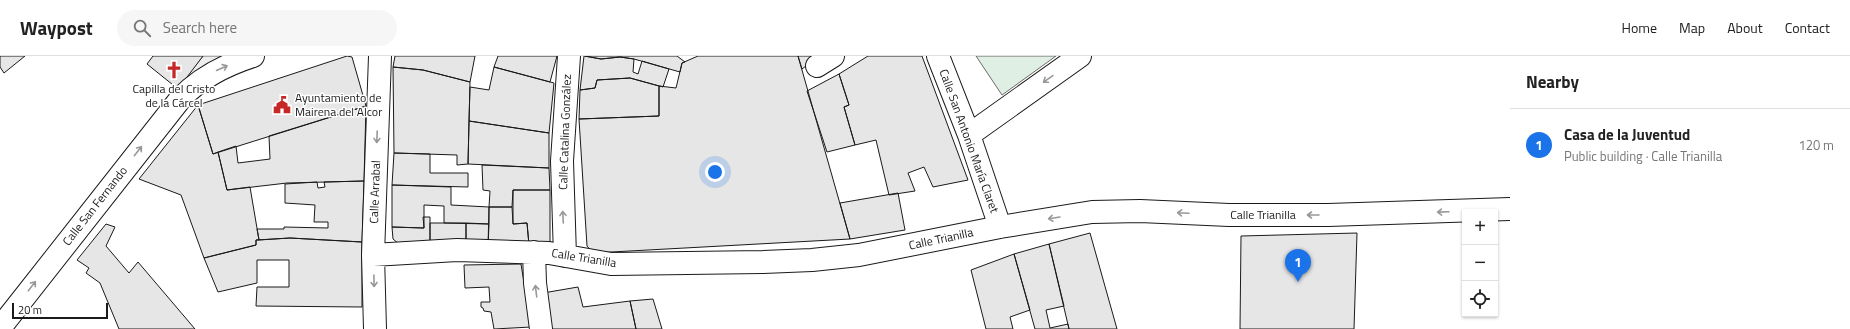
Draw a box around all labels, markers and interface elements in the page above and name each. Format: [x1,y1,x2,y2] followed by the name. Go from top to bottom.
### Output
[117,10,397,46] search box
[20,13,93,42] text: Waypost
[163,16,237,39] text: Search here
[131,17,153,39] icon: search
[1622,17,1657,38] text: Home
[1679,17,1705,38] text: Map
[1727,17,1763,38] text: About
[1785,17,1830,38] text: Contact
[164,60,184,80] church icon: Capilla del Cristo de la Cárcel
[215,64,227,71] one-way arrow
[935,66,1005,216] street label: Calle San Antonio María Claret
[1526,69,1579,95] text: Nearby
[553,74,576,190] street label: Calle Catalina González
[1043,75,1054,83] one-way arrow
[133,79,215,112] place label: Capilla del Cristo de la Cárcel
[295,88,382,121] place label: Ayuntamiento de Mairena del Alcor
[272,95,292,115] public building icon: Ayuntamiento de Mairena del Alcor
[1564,123,1690,146] text: Casa de la Juventud
[373,130,381,143] one-way arrow
[1535,135,1543,155] text: 1
[1798,135,1834,155] text: 120 m
[134,146,143,157] one-way arrow
[1564,146,1722,166] text: Public building · Calle Trianilla
[364,160,385,224] street label: Calle Arrabal
[57,162,132,249] street label: Calle San Fernando
[705,162,725,182] your location
[1230,205,1296,224] street label: Calle Trianilla
[1437,208,1450,215] one-way arrow
[1177,209,1190,216] one-way arrow
[1462,209,1498,317] map controls
[1462,209,1498,245] button: +
[560,211,567,224] one-way arrow
[1307,211,1320,219] one-way arrow
[1048,214,1061,222] one-way arrow
[907,222,975,255] street label: Calle Trianilla
[550,243,618,272] street label: Calle Trianilla
[1462,245,1498,281] button: −
[1285,249,1311,282] pin: 1
[370,274,377,287] one-way arrow
[27,281,36,291] one-way arrow
[1462,281,1498,317] button: locate
[532,285,540,298] one-way arrow
[12,301,108,320] scale bar
[18,302,42,318] text: 20 m

